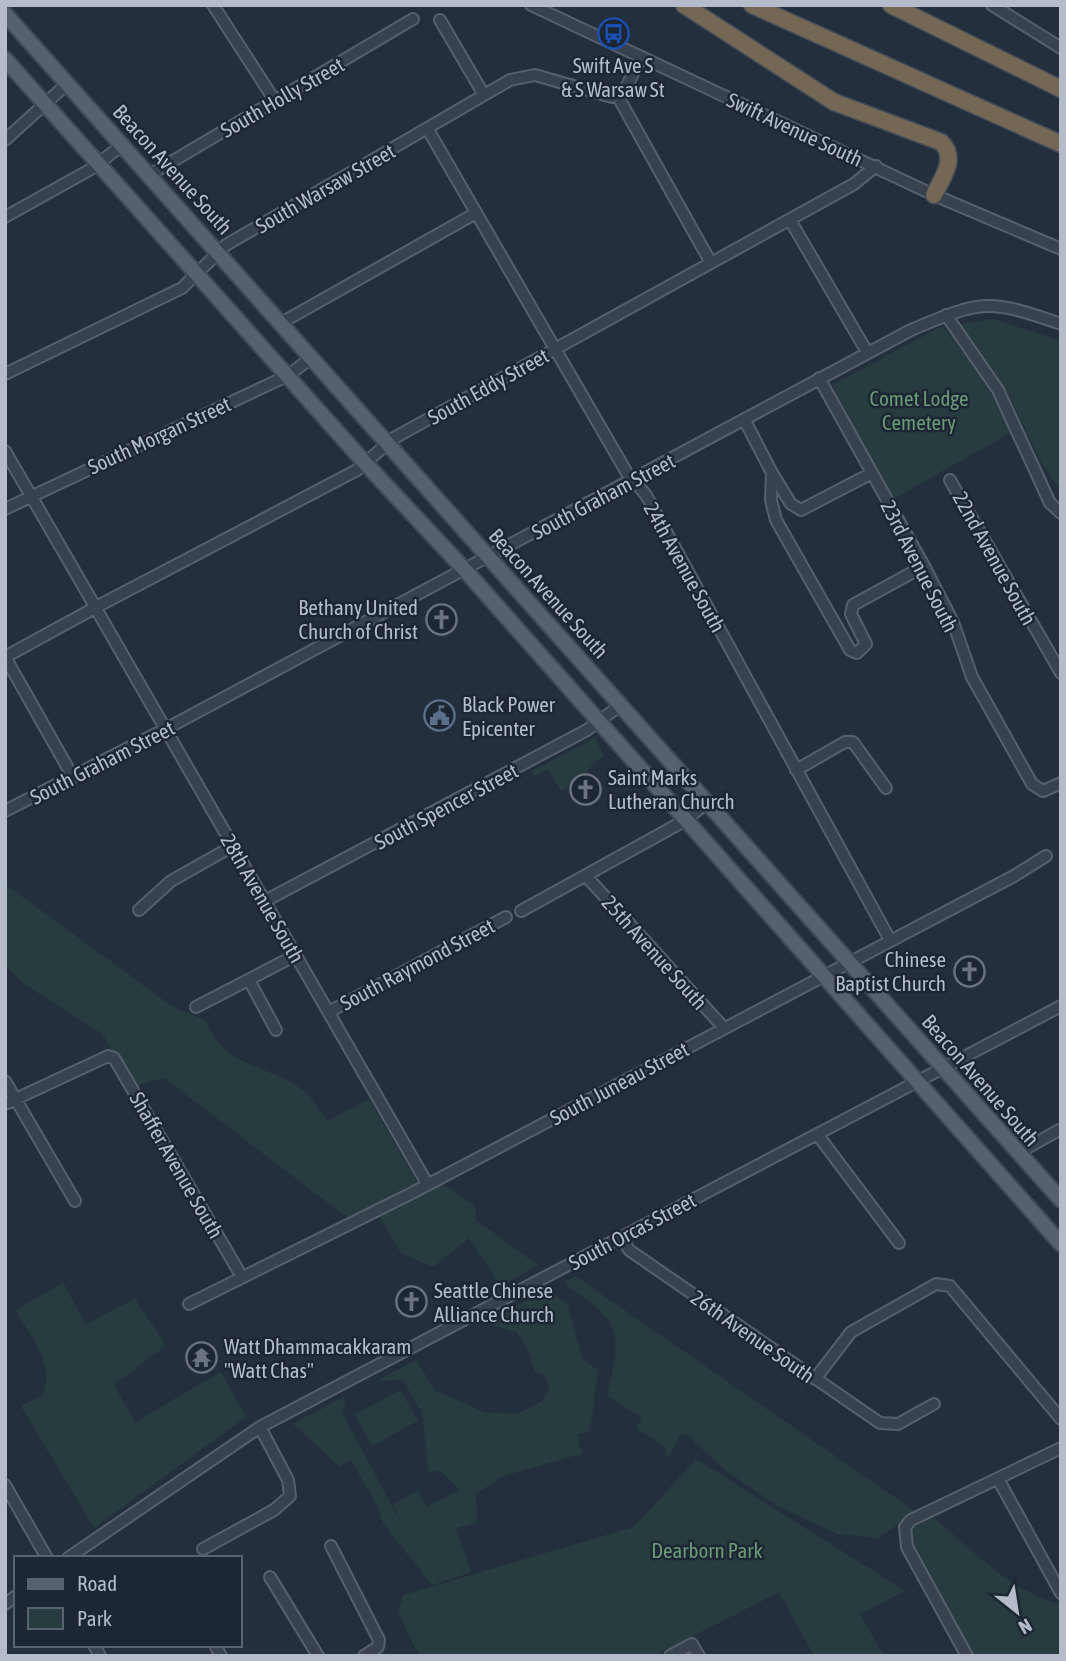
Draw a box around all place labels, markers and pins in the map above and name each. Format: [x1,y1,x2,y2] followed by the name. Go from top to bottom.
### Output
[596,16,630,50] bus stop icon: Swift Ave S & S Warsaw St
[561,53,665,101] place label: Swift Ave S & S Warsaw St
[298,595,418,643] place label: Bethany United Church of Christ
[424,602,458,636] church icon: Bethany United Church of Christ
[462,692,556,740] place label: Black Power Epicenter
[422,699,456,733] public building icon: Black Power Epicenter
[608,765,735,813] place label: Saint Marks Lutheran Church
[568,772,602,806] church icon: Saint Marks Lutheran Church
[835,947,946,995] place label: Chinese Baptist Church
[952,954,986,988] church icon: Chinese Baptist Church
[434,1278,554,1326] place label: Seattle Chinese Alliance Church
[394,1285,428,1319] church icon: Seattle Chinese Alliance Church
[224,1334,412,1382] place label: Watt Dhammacakkaram "Watt Chas"
[184,1341,218,1375] temple icon: Watt Dhammacakkaram "Watt Chas"

